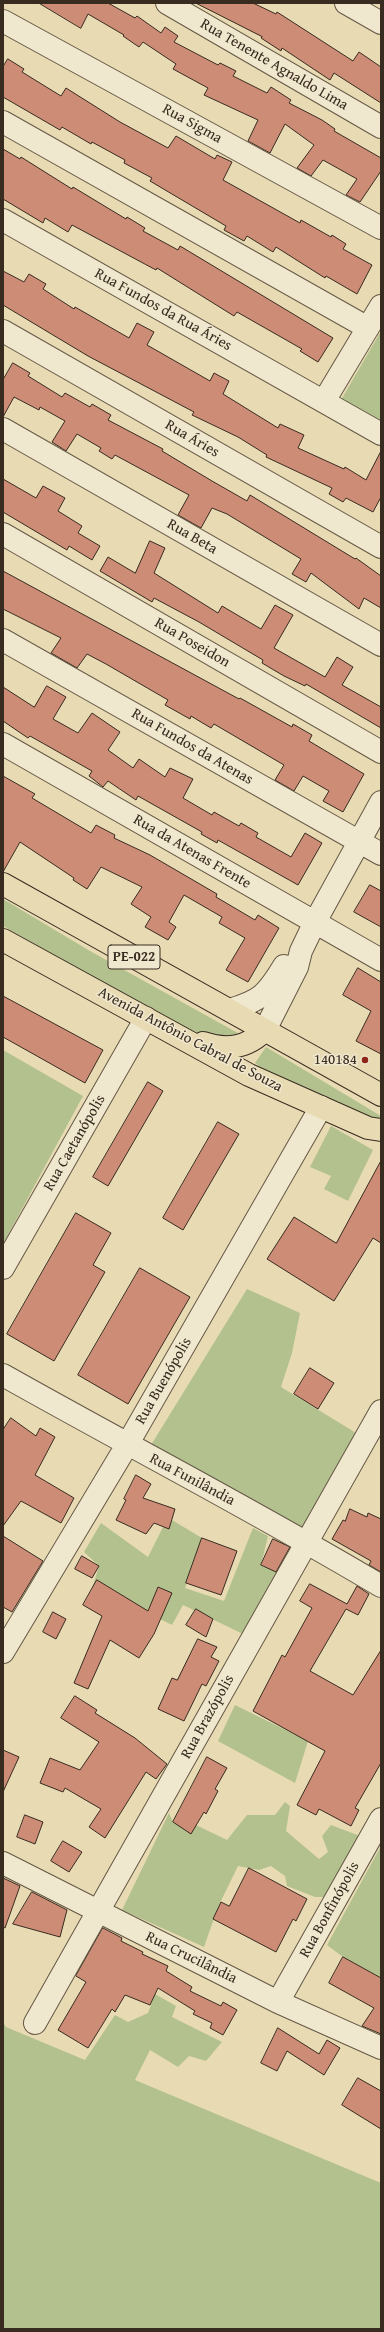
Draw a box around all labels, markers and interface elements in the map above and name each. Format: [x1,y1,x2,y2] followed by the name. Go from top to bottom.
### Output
[197,15,351,115] street label: Rua Tenente Agnaldo Lima
[159,100,225,148] street label: Rua Sigma
[91,265,235,355] street label: Rua Fundos da Rua Áries
[162,416,222,462] street label: Rua Áries
[164,515,220,559] street label: Rua Beta
[151,614,233,672] street label: Rua Poseidon
[128,705,256,789] street label: Rua Fundos da Atenas
[130,811,254,893] street label: Rua da Atenas Frente
[108,945,160,969] road number: PE-022
[95,984,285,1096] street label: Avenida Antônio Cabral de Souza
[314,1051,357,1069] place label: 140184
[360,1055,370,1065] marker: 140184
[40,1092,110,1194] street label: Rua Caetanópolis
[132,1334,196,1428] street label: Rua Buenópolis
[146,1450,238,1510] street label: Rua Funilândia
[178,1672,238,1762] street label: Rua Brazópolis
[296,1859,364,1961] street label: Rua Bonfinópolis
[142,1928,240,1988] street label: Rua Crucilândia

